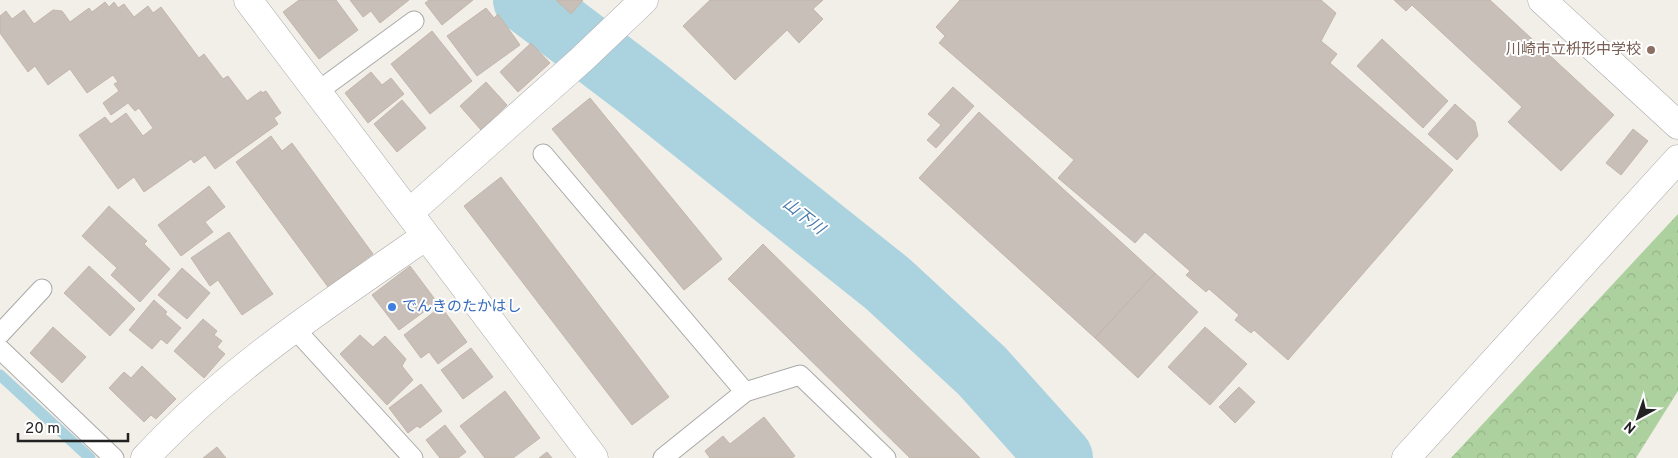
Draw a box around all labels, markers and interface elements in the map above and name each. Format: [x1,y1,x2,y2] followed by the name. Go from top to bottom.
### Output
[1506,41,1641,60] place label: 川崎市立枡形中学校
[1645,44,1657,56] marker: 川崎市立枡形中学校
[778,194,830,241] water label: 山下川
[402,298,521,317] place label: でんきのたかはし
[386,301,398,313] marker: でんきのたかはし
[1613,393,1663,443] north arrow
[18,410,128,442] scale bar
[1621,417,1640,437] text: N
[25,420,60,439] text: 20 m

